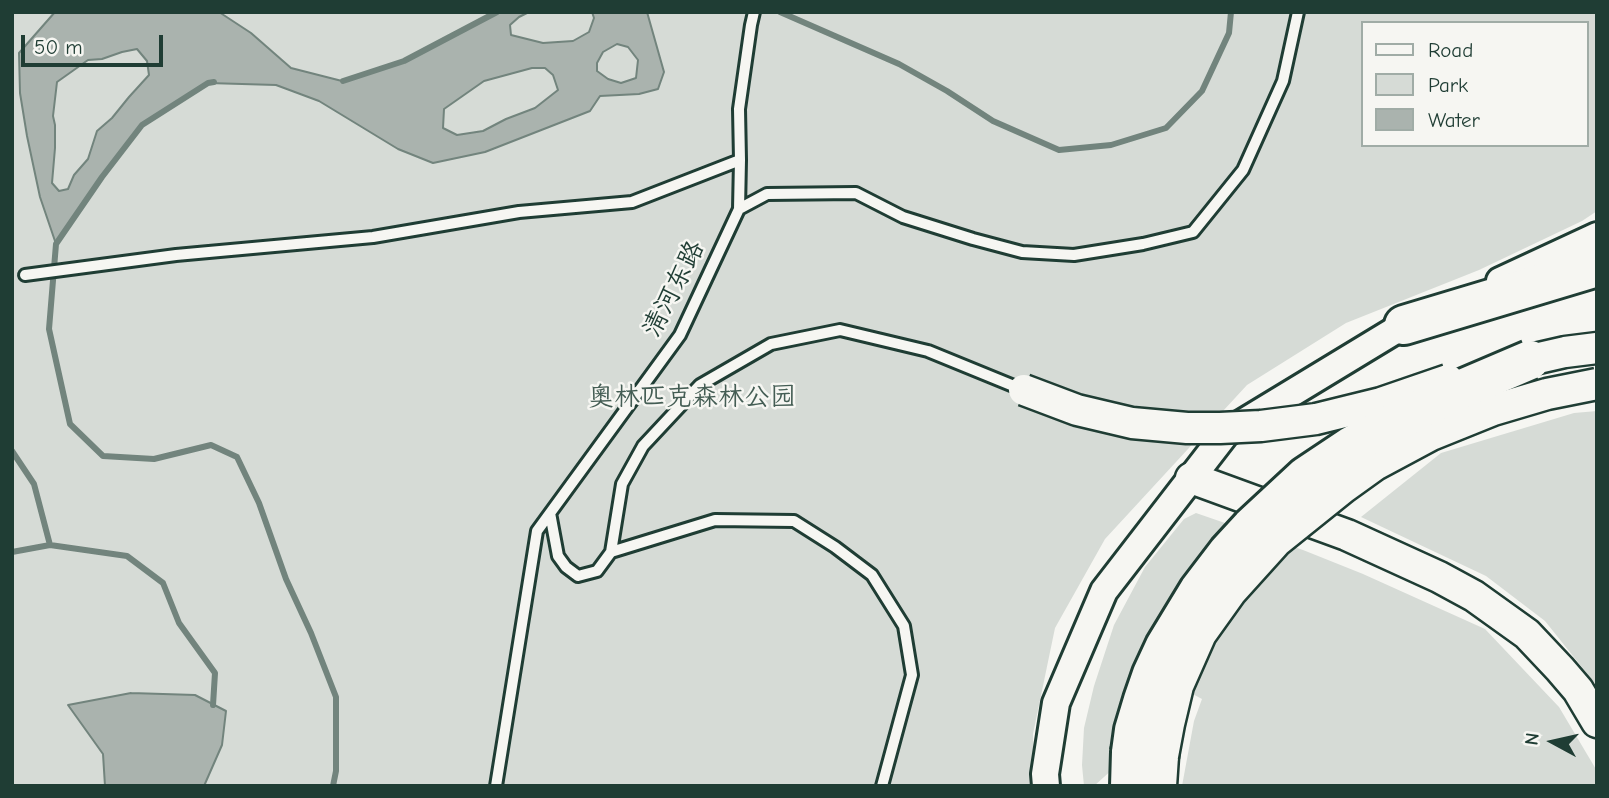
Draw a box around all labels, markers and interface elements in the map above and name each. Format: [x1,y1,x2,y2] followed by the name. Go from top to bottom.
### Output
[24,21,166,65] scale bar
[1360,21,1588,147] legend
[34,35,83,59] text: 50 m
[1428,38,1473,62] text: Road
[1428,73,1468,97] text: Park
[1428,108,1480,132] text: Water
[636,236,712,342] street label: 清河东路
[588,382,796,414] park label: 奥林匹克森林公园
[1518,707,1588,777] north arrow
[1520,731,1544,747] text: N

